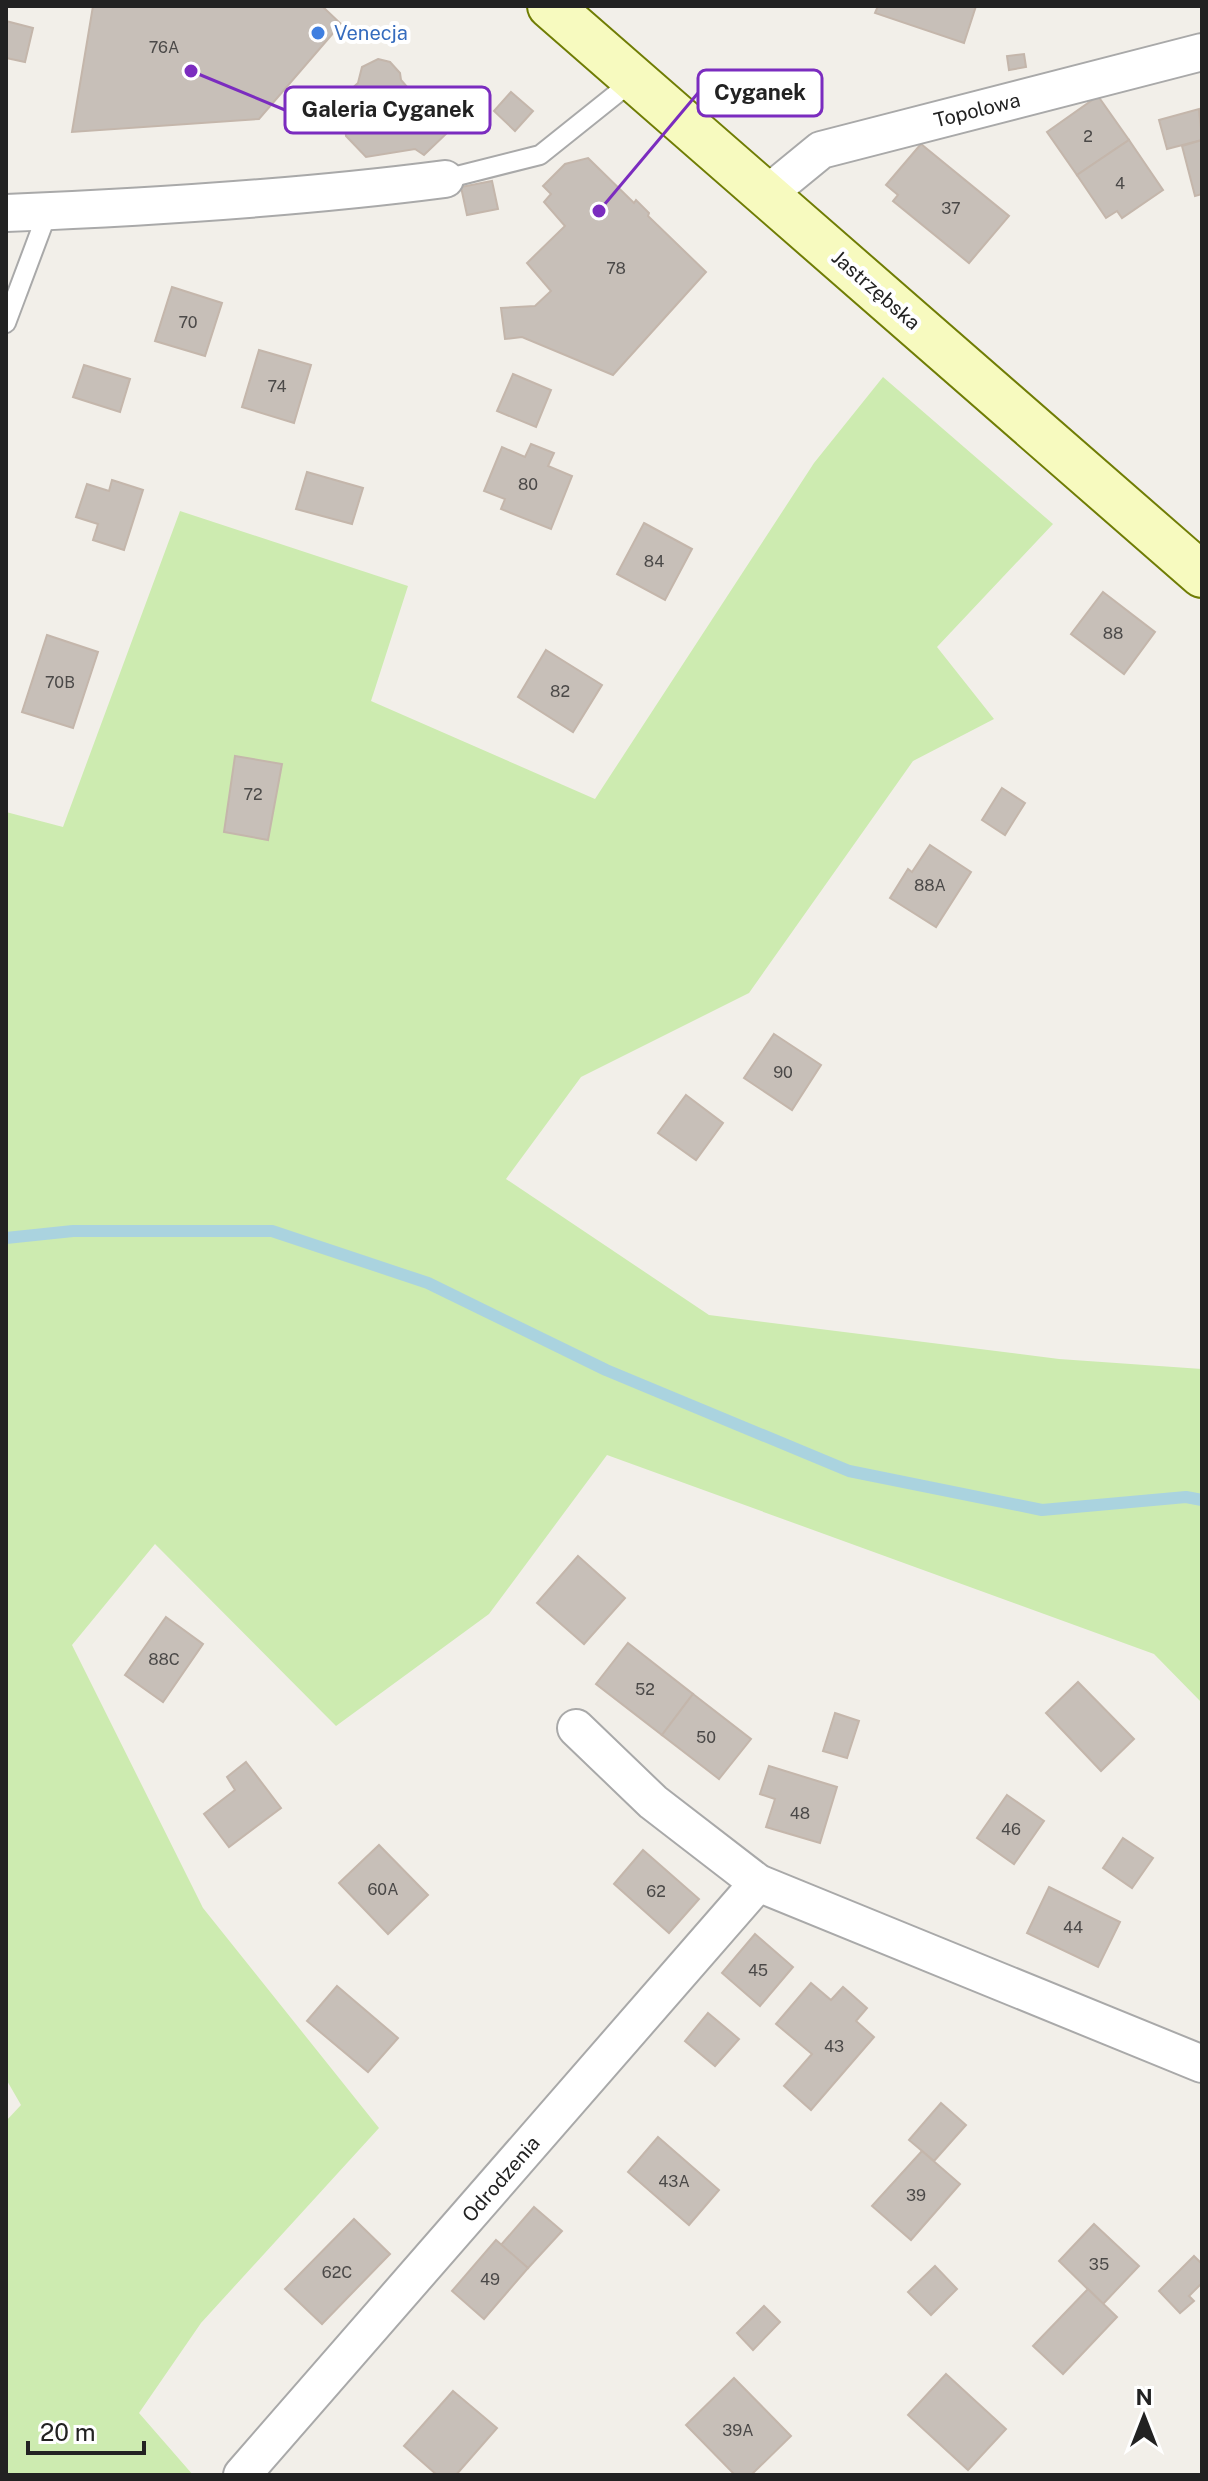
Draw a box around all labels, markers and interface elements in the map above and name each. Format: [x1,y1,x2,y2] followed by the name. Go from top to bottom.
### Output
[334,21,408,45] place label: Venecja
[309,24,327,42] marker: Venecja
[149,38,179,57] house number: 76A
[698,70,822,116] callout: Cyganek
[714,79,806,105] text: Cyganek
[285,87,490,133] callout: Galeria Cyganek
[931,88,1023,132] street label: Topolowa
[302,96,475,122] text: Galeria Cyganek
[1083,127,1093,146] house number: 2
[1115,174,1125,193] house number: 4
[941,199,961,218] house number: 37
[827,245,925,335] street label: Jastrzębska
[606,259,626,278] house number: 78
[178,313,198,332] house number: 70
[267,377,287,396] house number: 74
[518,475,538,494] house number: 80
[644,552,664,571] house number: 84
[1103,624,1123,643] house number: 88
[45,673,75,692] house number: 70B
[550,682,570,701] house number: 82
[243,785,263,804] house number: 72
[914,876,946,895] house number: 88A
[773,1063,793,1082] house number: 90
[148,1650,180,1669] house number: 88C
[635,1680,655,1699] house number: 52
[696,1728,716,1747] house number: 50
[790,1804,810,1823] house number: 48
[1001,1820,1021,1839] house number: 46
[367,1880,399,1899] house number: 60A
[646,1882,666,1901] house number: 62
[1063,1918,1083,1937] house number: 44
[748,1961,768,1980] house number: 45
[824,2037,844,2056] house number: 43
[457,2131,545,2227] street label: Odrodzenia
[658,2172,690,2191] house number: 43A
[906,2186,926,2205] house number: 39
[1089,2255,1109,2274] house number: 35
[322,2263,352,2282] house number: 62C
[480,2270,500,2289] house number: 49
[1104,2377,1184,2457] north arrow
[1135,2384,1153,2410] text: N
[28,2405,144,2455] scale bar
[40,2418,96,2446] text: 20 m
[722,2421,754,2440] house number: 39A

